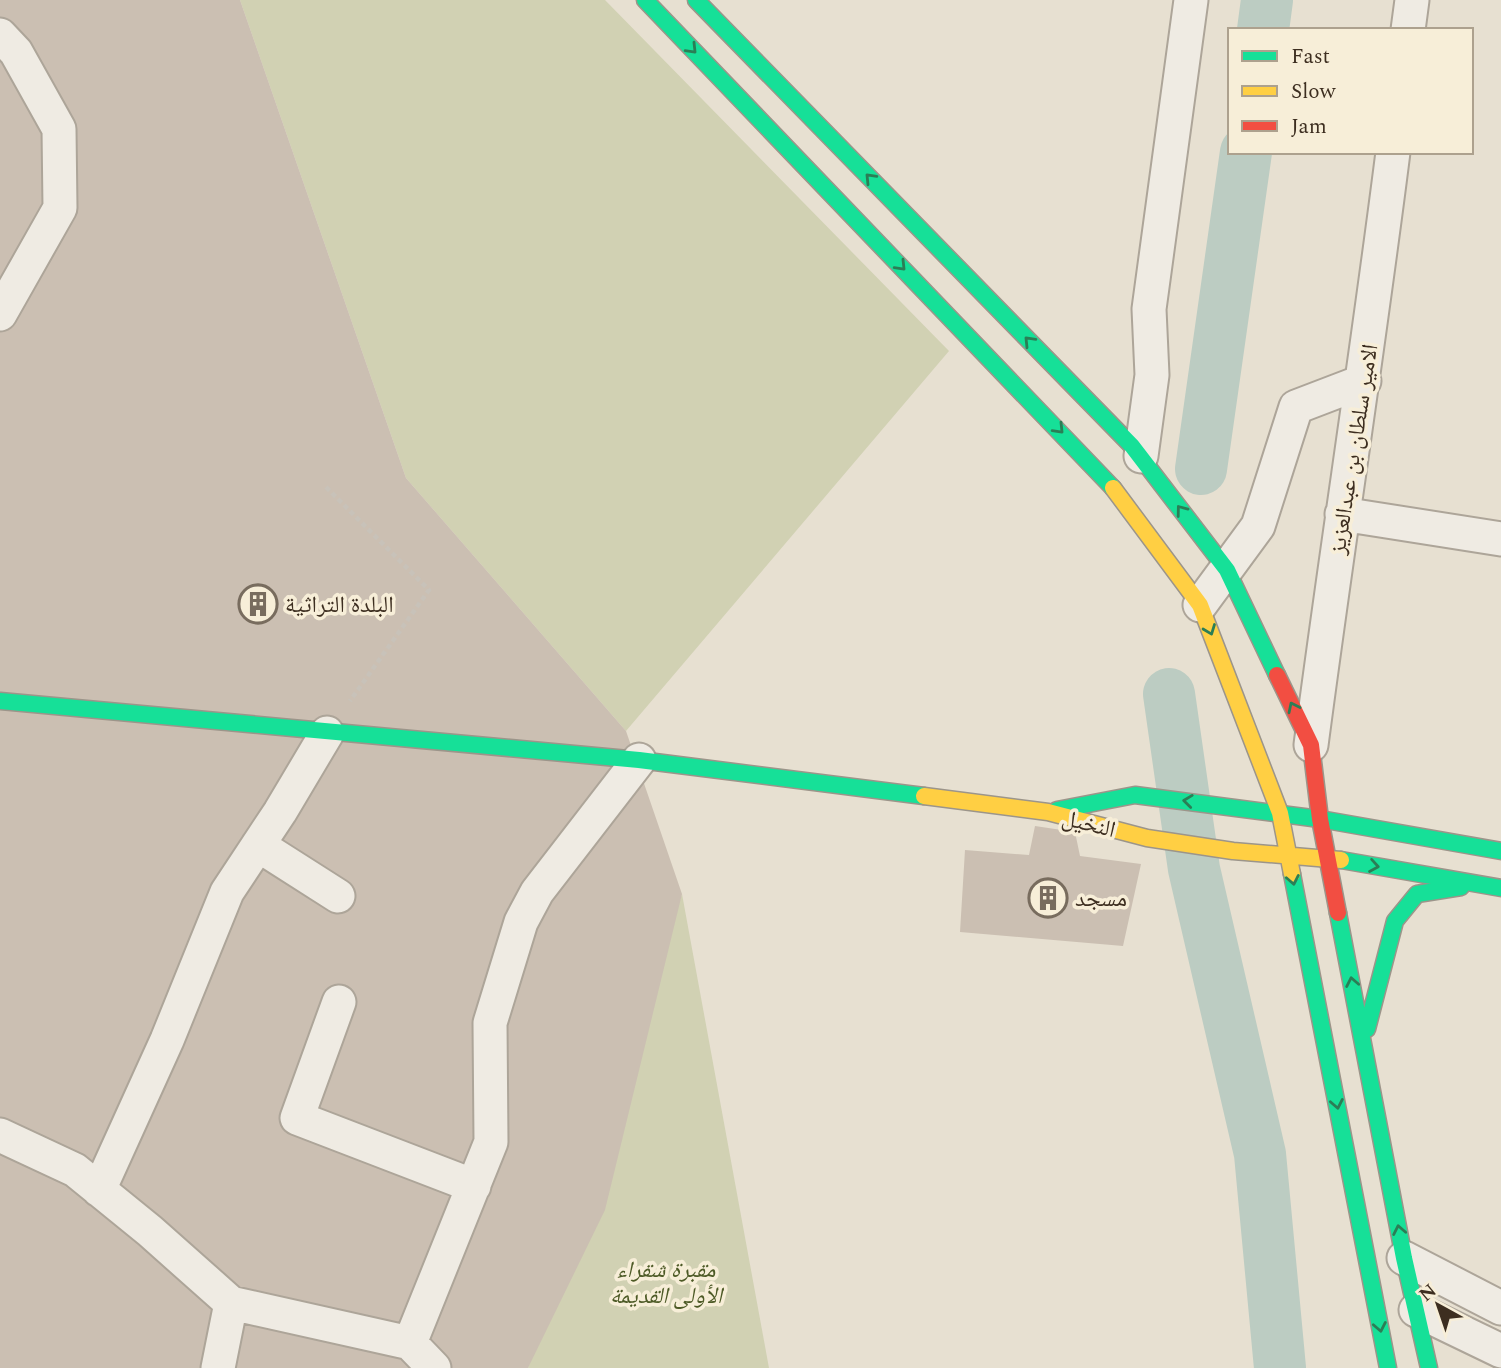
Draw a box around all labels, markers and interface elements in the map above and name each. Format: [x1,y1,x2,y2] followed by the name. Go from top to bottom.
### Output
[1228,28,1473,154] legend
[684,41,697,54] one-way arrow
[1291,41,1330,73] text: Fast
[1291,76,1337,108] text: Slow
[1291,111,1327,143] text: Jam
[866,174,878,186] one-way arrow
[893,257,906,270] one-way arrow
[1025,336,1038,349] one-way arrow
[1320,342,1388,558] street label: الامير سلطان بن عبدالعزيز
[1051,421,1064,434] one-way arrow
[1177,505,1189,517] one-way arrow
[237,583,279,625] building icon: البلدة التراثية
[285,588,394,623] place label: البلدة التراثية
[1201,623,1215,635] one-way arrow
[1287,702,1301,714] one-way arrow
[1182,794,1194,809] one-way arrow
[1058,801,1119,848] street label: النخيل
[1368,858,1379,873] one-way arrow
[1285,874,1300,886] one-way arrow
[1027,877,1069,919] building icon: مسجد
[1075,882,1127,917] place label: مسجد
[1345,976,1360,988] one-way arrow
[1328,1098,1343,1110] one-way arrow
[1392,1224,1407,1236] one-way arrow
[610,1253,725,1314] park label: مقبرة شقراء الأولى القديمة
[1403,1270,1473,1340] north arrow
[1413,1277,1443,1309] text: N
[1372,1321,1387,1333] one-way arrow

